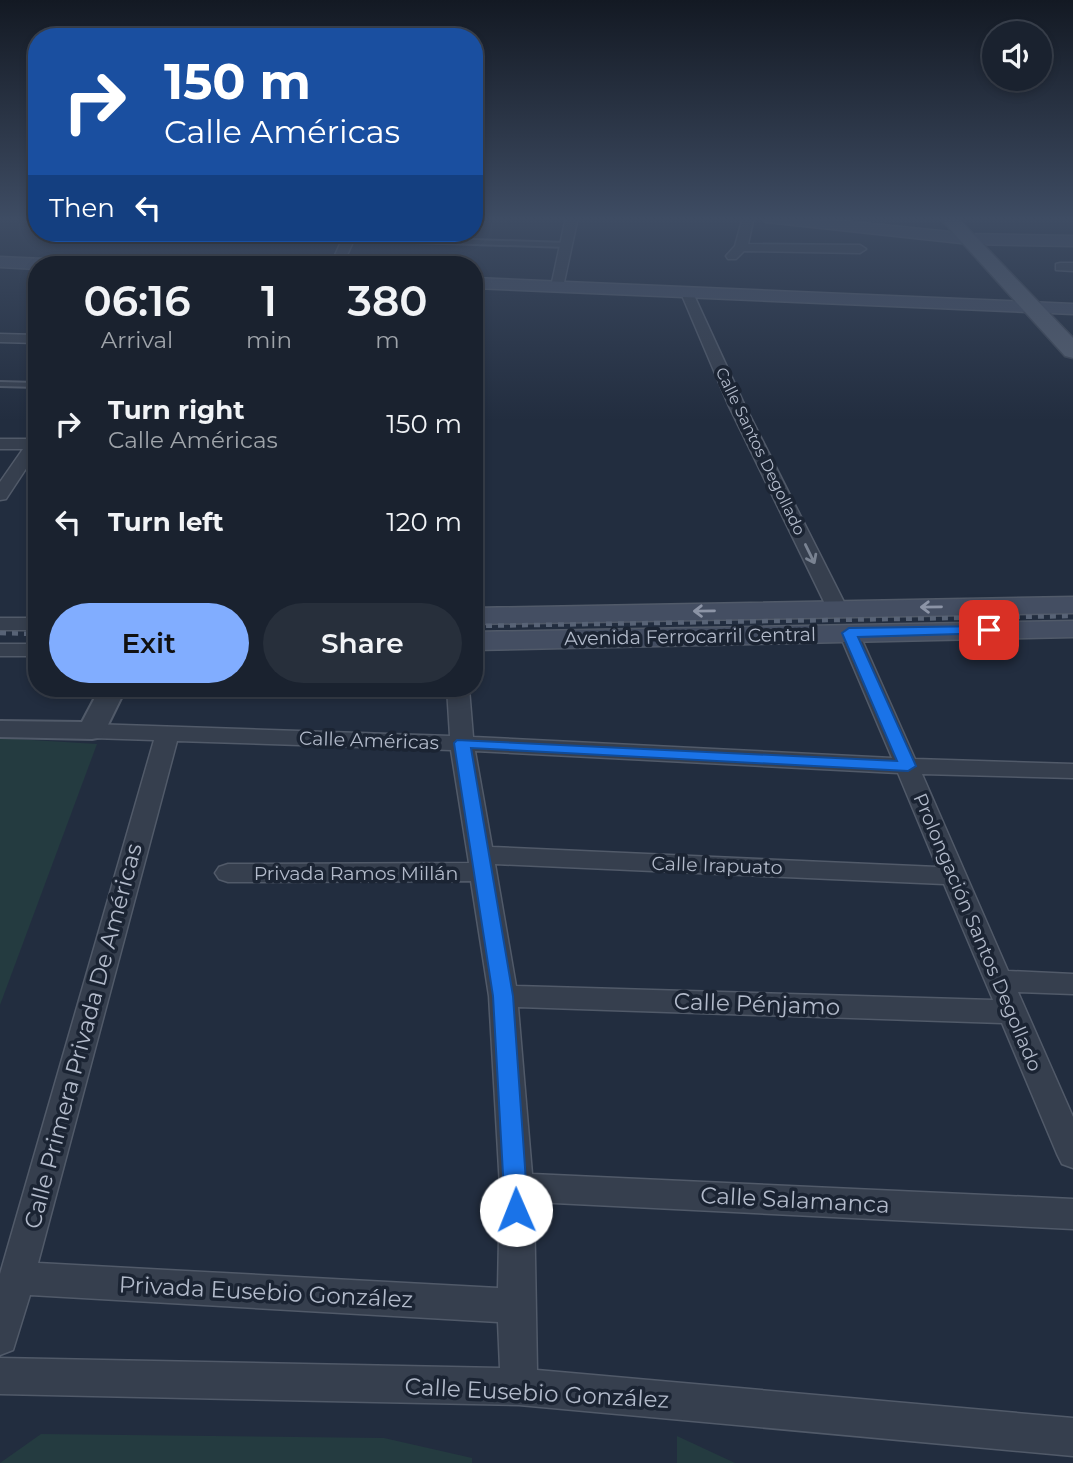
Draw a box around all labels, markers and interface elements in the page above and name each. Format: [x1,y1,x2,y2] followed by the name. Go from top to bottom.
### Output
[982,21,1052,91] map controls
[982,21,1052,91] button: sound
[164,52,311,111] text: 150 m
[49,56,140,147] icon: right
[164,112,400,151] text: Calle Américas
[129,189,167,227] icon: left
[49,192,115,224] text: Then
[83,275,191,327] text: 06:16
[261,275,277,327] text: 1
[348,275,428,327] text: 380
[101,326,173,354] text: Arrival
[246,326,292,354] text: min
[375,326,400,354] text: m
[712,364,809,538] street label: Calle Santos Degollado
[108,394,244,426] text: Turn right
[49,405,87,443] icon: right
[386,408,462,440] text: 150 m
[108,426,278,454] text: Calle Américas
[49,503,87,541] icon: left
[108,506,224,538] text: Turn left
[386,506,462,538] text: 120 m
[804,543,818,564] one-way arrow
[920,600,943,614] one-way arrow
[959,600,1019,660] pin
[49,603,249,683] button: Exit
[263,603,462,683] button: Share
[693,604,716,617] one-way arrow
[970,611,1008,649] icon: arrive
[564,623,816,650] street label: Avenida Ferrocarril Central
[299,727,439,754] street label: Calle Américas
[908,790,1047,1075] street label: Prolongación Santos Degollado
[18,840,148,1232] street label: Calle Primera Privada De Américas
[651,852,783,879] street label: Calle Irapuato
[254,862,458,885] street label: Privada Ramos Millán
[673,987,841,1021] street label: Calle Pénjamo
[479,1173,553,1247] position arrow
[700,1181,890,1219] street label: Calle Salamanca
[118,1270,414,1314] street label: Privada Eusebio González
[404,1372,670,1414] street label: Calle Eusebio González

